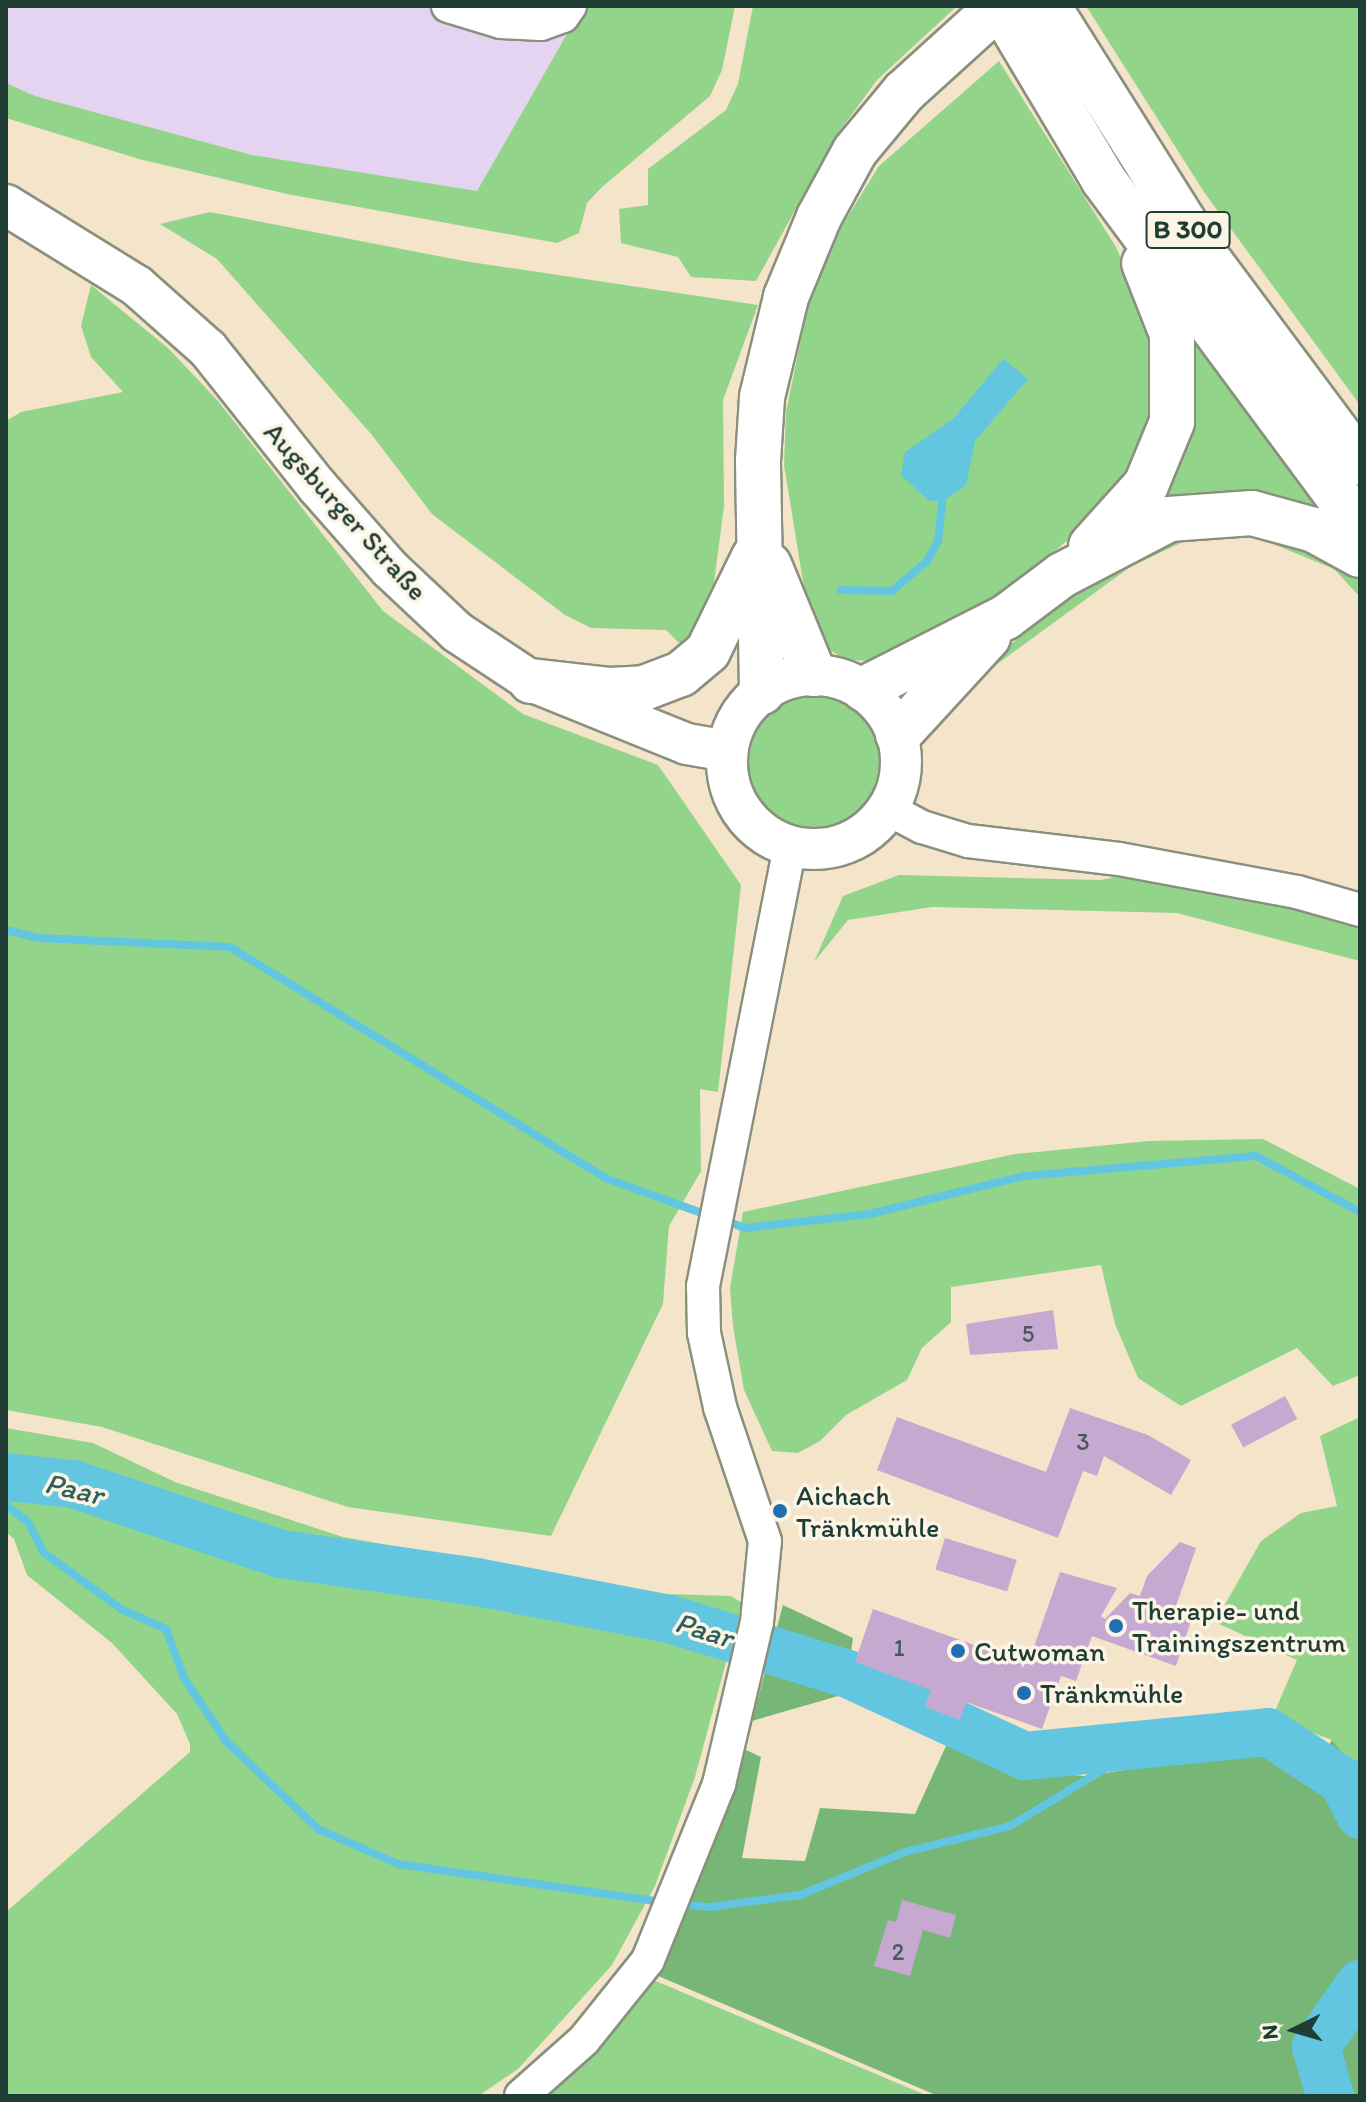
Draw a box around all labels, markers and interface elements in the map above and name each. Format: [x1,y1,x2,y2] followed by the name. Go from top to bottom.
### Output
[1144,208,1232,252] road number: B 300
[257,415,435,607] street label: Augsburger Straße
[1022,1320,1034,1348] house number: 5
[1076,1428,1090,1456] house number: 3
[41,1465,107,1513] water label: Paar
[796,1478,939,1544] place label: Aichach Tränkmühle
[771,1502,789,1520] marker: Aichach Tränkmühle
[1132,1593,1346,1659] place label: Therapie- und Trainingszentrum
[671,1604,737,1656] water label: Paar
[1107,1617,1125,1635] marker: Therapie- und Trainingszentrum
[893,1634,905,1662] house number: 1
[974,1634,1105,1668] place label: Cutwoman
[949,1642,967,1660] marker: Cutwoman
[1040,1676,1183,1710] place label: Tränkmühle
[1015,1684,1033,1702] marker: Tränkmühle
[892,1938,904,1966] house number: 2
[1254,1990,1334,2070] north arrow
[1255,2024,1284,2041] text: N

